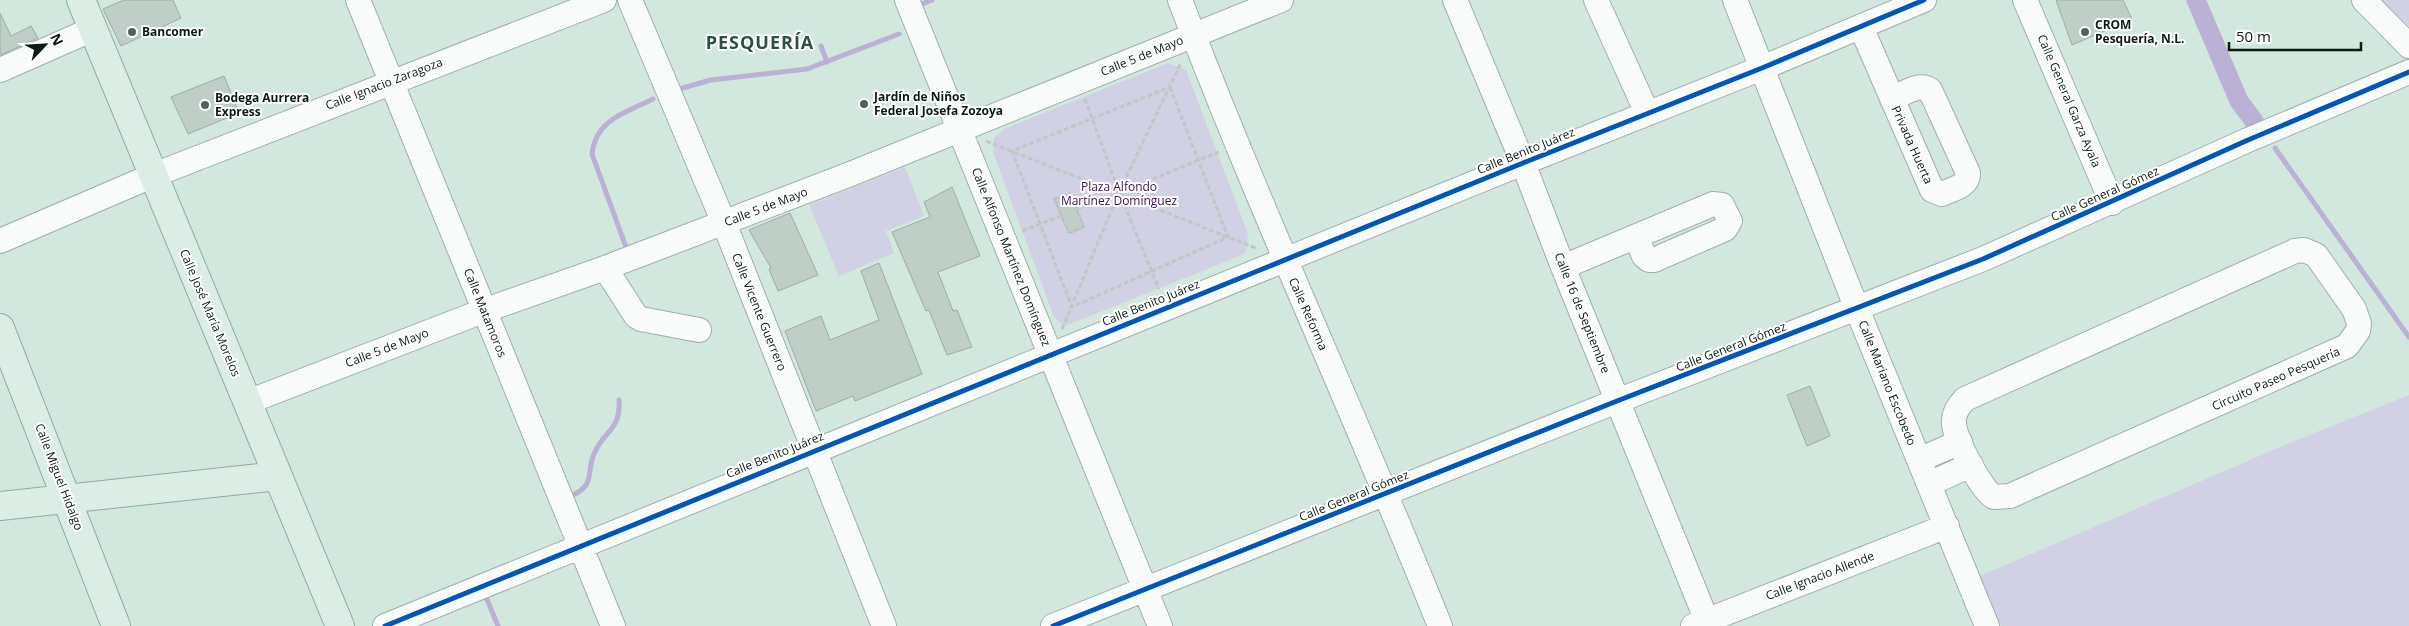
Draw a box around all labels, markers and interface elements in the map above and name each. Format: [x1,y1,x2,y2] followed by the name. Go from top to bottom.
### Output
[2095,16,2184,47] place label: CROM Pesquería, N.L.
[20,20,70,70] north arrow
[2229,20,2362,52] scale bar
[142,23,204,40] place label: Bancomer
[126,26,138,38] marker: Bancomer
[2079,26,2091,38] marker: CROM Pesquería, N.L.
[2236,26,2271,46] text: 50 m
[46,30,68,48] text: N
[706,30,814,54] district label: PESQUERÍA
[1098,31,1186,80] street label: Calle 5 de Mayo
[2034,32,2105,170] street label: Calle General Garza Ayala
[323,53,445,114] street label: Calle Ignacio Zaragoza
[873,88,1003,119] place label: Jardín de Niños Federal Josefa Zozoya
[215,89,309,120] place label: Bodega Aurrera Express
[858,98,870,110] marker: Jardín de Niños Federal Josefa Zozoya
[199,99,211,111] marker: Bodega Aurrera Express
[1888,103,1937,187] street label: Privada Huerta
[1474,123,1578,178] street label: Calle Benito Juárez
[2048,162,2162,225] street label: Calle General Gómez
[968,165,1055,349] street label: Calle Alfonso Martínez Domínguez
[1061,178,1177,209] park label: Plaza Alfondo Martínez Domínguez
[722,183,810,230] street label: Calle 5 de Mayo
[176,246,245,379] street label: Calle José María Morelos
[728,250,791,373] street label: Calle Vicente Guerrero
[1550,250,1615,376] street label: Calle 16 de Septiembre
[460,266,511,360] street label: Calle Matamoros
[1099,275,1203,330] street label: Calle Benito Juárez
[1285,275,1332,353] street label: Calle Reforma
[1673,318,1789,375] street label: Calle General Gómez
[1855,318,1920,448] street label: Calle Mariano Escobedo
[343,324,431,371] street label: Calle 5 de Mayo
[2209,343,2343,415] street label: Circuito Paseo Pesquería
[31,421,88,533] street label: Calle Miguel Hidalgo
[723,427,827,482] street label: Calle Benito Juárez
[1296,466,1412,525] street label: Calle General Gómez
[1763,547,1877,604] street label: Calle Ignacio Allende

